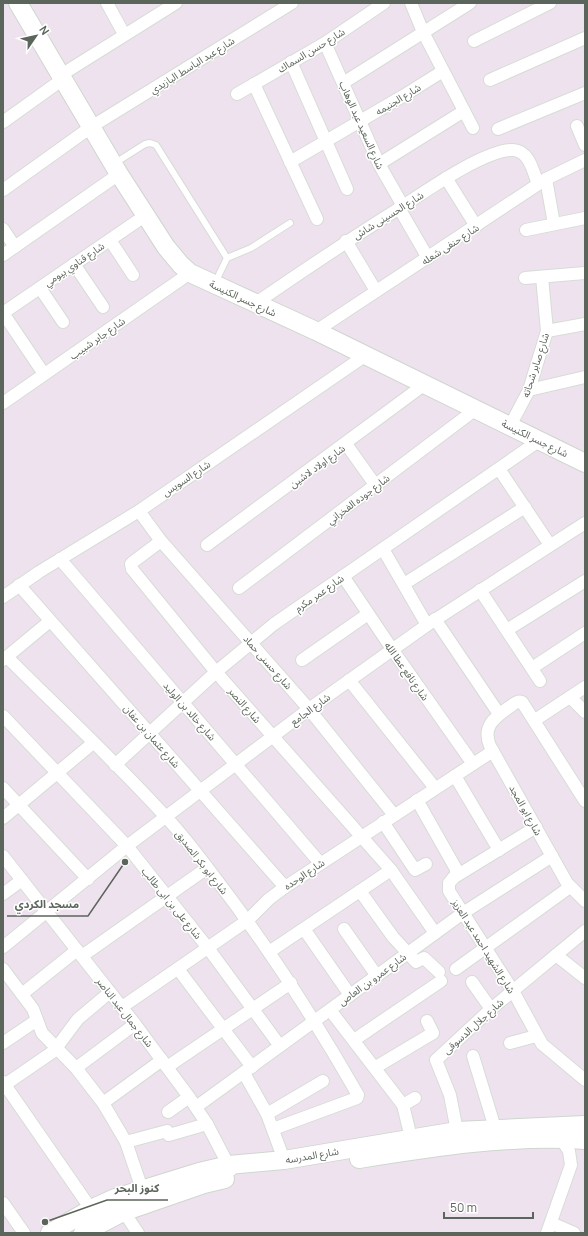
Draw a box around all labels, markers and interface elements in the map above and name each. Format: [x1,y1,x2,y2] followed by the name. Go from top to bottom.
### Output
[16,16,56,56] north arrow
[36,23,53,38] text: N
[275,24,348,76] street label: شارع حسن السماك
[147,33,238,98] street label: شارع عبد الباسط البازيدي
[335,79,388,172] street label: شارع السعيد عبد الوهاب
[373,80,424,119] street label: شارع الجنيمه
[350,188,427,243] street label: شارع الحسينى شاش
[418,220,482,269] street label: شارع حنفى شعله
[41,239,108,291] street label: شارع قناوي بيومي
[207,276,279,321] street label: شارع جسر الكنيسة
[66,314,128,363] street label: شارع جابر شبيب
[518,331,553,399] street label: شارع صابر شحاته
[499,416,571,461] street label: شارع جسر الكنيسة
[286,441,348,492] street label: شارع اولاد لاشين
[159,457,214,500] street label: شارع السويس
[324,471,393,528] street label: شارع جوده الفخراني
[292,571,348,617] street label: شارع عمر مكرم
[240,632,296,693] street label: شارع حسنى حماد
[381,639,433,704] street label: شارع نافع عطا الله
[160,679,220,744] street label: شارع خالد بن الوليد
[224,683,265,727] street label: شارع النصر
[287,690,334,729] street label: شارع الجامع
[120,701,183,771] street label: شارع عثمان بن عفان
[505,782,546,838] street label: شارع ابو المجد
[172,827,232,898] street label: شارع ابو بكر الصديق
[281,855,328,894] street label: شارع الوحده
[138,864,205,943] street label: شارع على بن ابى طالب
[7,893,88,916] callout: مسجد الكردي
[448,895,519,997] street label: شارع الشهيد احمد عبد العزيز
[15,896,79,914] text: مسجد الكردي
[335,949,410,1009] street label: شارع عمرو بن العاص
[92,973,157,1051] street label: شارع جمال عبد الناصر
[440,995,507,1058] street label: شارع جلال الدسوقى
[284,1143,340,1168] street label: شارع المدرسه
[107,1177,168,1200] callout: كنوز البحر
[114,1180,160,1195] text: كنوز البحر
[444,1194,533,1220] scale bar
[450,1199,477,1216] text: 50 m

